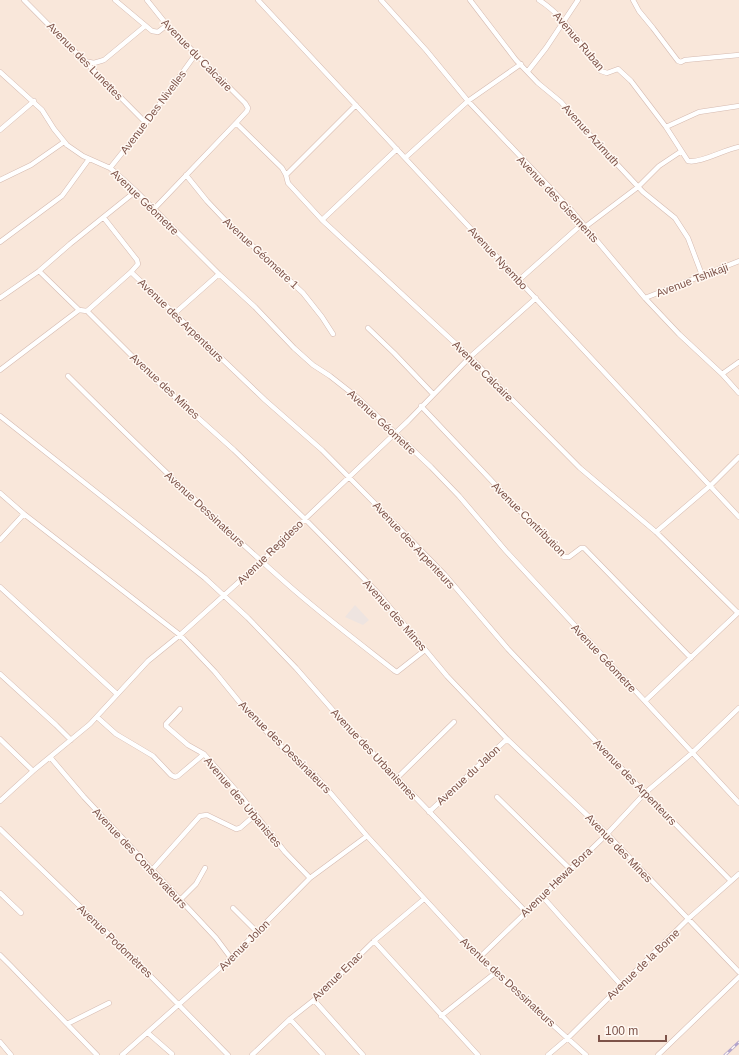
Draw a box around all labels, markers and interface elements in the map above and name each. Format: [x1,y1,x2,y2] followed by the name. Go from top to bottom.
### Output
[551,9,607,73] street label: Avenue Ruban
[159,16,235,94] street label: Avenue du Calcaire
[45,20,125,103] street label: Avenue des Lunettes
[118,68,189,156] street label: Avenue Des Nivelles
[560,102,622,168] street label: Avenue Azimuth
[515,153,601,245] street label: Avenue des Gisements
[109,167,181,237] street label: Avenue Géometre
[221,215,301,291] street label: Avenue Géometre 1
[466,224,530,292] street label: Avenue Nyembo
[654,261,730,299] street label: Avenue Tshikaji
[136,276,227,364] street label: Avenue des Arpenteurs
[450,338,516,404] street label: Avenue Calcaire
[128,351,202,422] street label: Avenue des Mines
[345,387,419,457] street label: Avenue Géometre
[163,469,248,549] street label: Avenue Dessinateurs
[490,480,568,558] street label: Avenue Contribution
[371,499,458,591] street label: Avenue des Arpenteurs
[235,518,305,586] street label: Avenue Regideso
[361,577,429,653] street label: Avenue des Mines
[569,621,639,695] street label: Avenue Géometre
[237,699,334,796] street label: Avenue des Dessinateurs
[329,706,420,802] street label: Avenue des Urbanismes
[591,737,679,828] street label: Avenue des Arpenteurs
[434,743,502,807] street label: Avenue du Jalon
[202,755,284,850] street label: Avenue des Urbanistes
[90,805,190,911] street label: Avenue des Conservateurs
[583,811,655,885] street label: Avenue des Mines
[518,844,595,919] street label: Avenue Hewa Bora
[75,902,155,980] street label: Avenue Podomètres
[216,917,272,973] street label: Avenue Jolon
[604,926,682,1002] street label: Avenue de la Borne
[458,935,558,1029] street label: Avenue des Dessinateurs
[309,949,365,1003] street label: Avenue Enac
[599,1017,666,1043] scale bar
[605,1024,638,1038] text: 100 m

